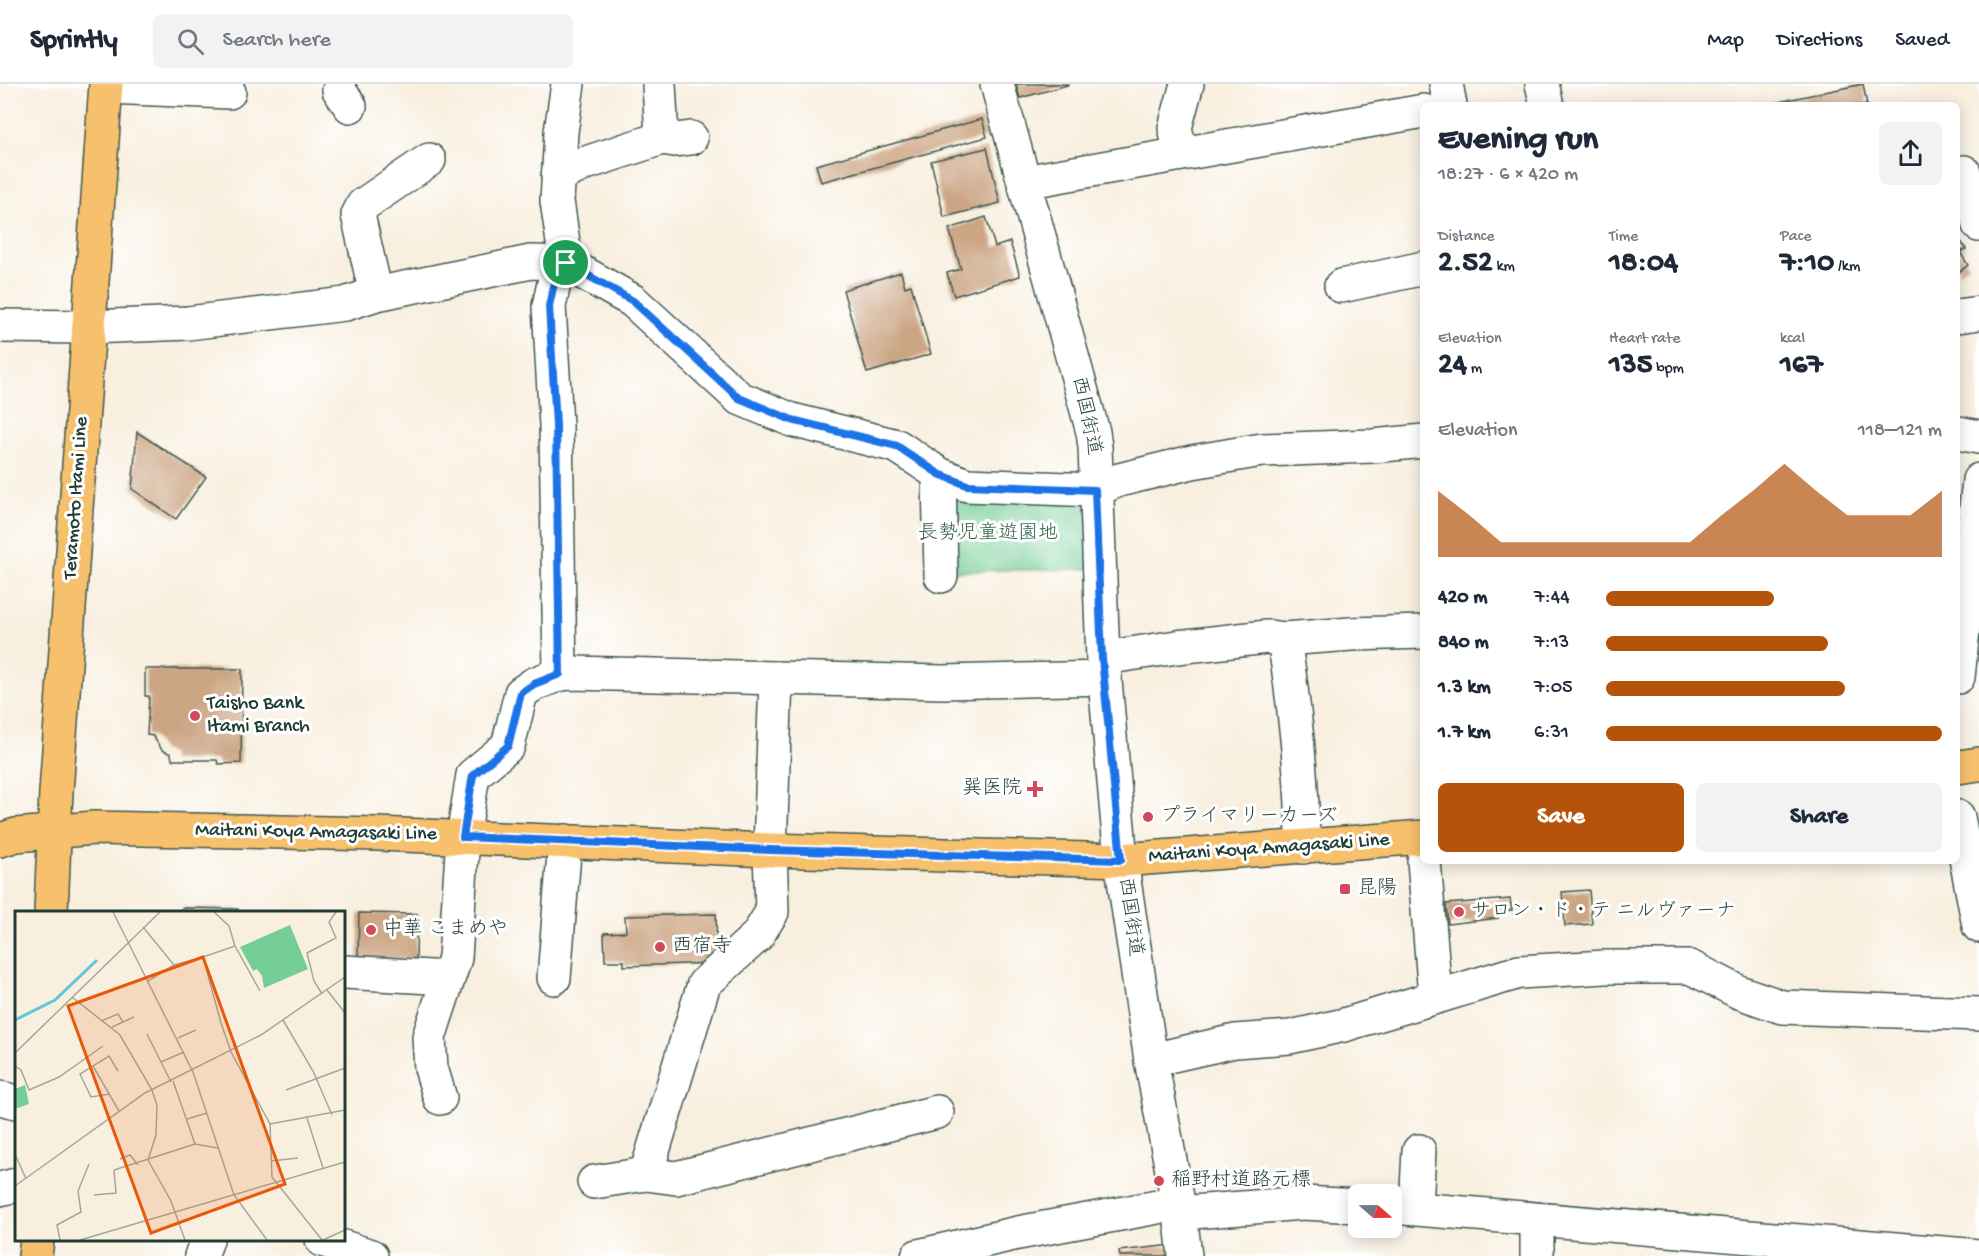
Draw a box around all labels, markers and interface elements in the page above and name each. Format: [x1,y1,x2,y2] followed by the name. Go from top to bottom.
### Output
[153,14,573,68] search box
[30,25,117,58] text: Sprintly
[174,25,207,58] icon: search
[222,28,331,54] text: Search here
[1707,29,1744,54] text: Map
[1777,29,1862,54] text: Directions
[1895,29,1949,54] text: Saved
[1438,122,1598,160] text: Evening run
[1879,122,1942,185] button: share
[1438,164,1578,187] text: 18:27 · 6 × 420 m
[1438,228,1495,247] text: Distance
[1609,228,1638,247] text: Time
[1780,228,1811,247] text: Pace
[540,237,591,288] pin
[549,246,582,279] icon: arrive
[1438,247,1493,282] text: 2.52
[1609,247,1678,282] text: 18:04
[1780,247,1834,282] text: 7:10
[1493,258,1515,277] text: km
[1834,258,1860,277] text: /km
[1438,330,1502,349] text: Elevation
[1609,330,1681,349] text: Heart rate
[1780,330,1805,349] text: kcal
[1438,349,1467,384] text: 24
[1609,349,1652,384] text: 135
[1780,349,1823,384] text: 167
[1467,360,1482,379] text: m
[1652,360,1684,379] text: bpm
[1065,374,1106,458] street label: 西国街道
[60,415,94,581] street label: Teramoto Itami Line
[1438,420,1518,443] text: Elevation
[1858,420,1942,443] text: 118–121 m
[918,521,1058,546] park label: 長勢児童遊園地
[1438,587,1488,610] text: 420 m
[1534,587,1570,610] text: 7:44
[1438,632,1489,655] text: 840 m
[1534,632,1569,655] text: 7:13
[1438,677,1491,700] text: 1.3 km
[1534,677,1573,700] text: 7:05
[206,693,310,739] place label: Taisho Bank Itami Branch
[188,709,202,723] marker: Taisho Bank Itami Branch
[1438,722,1491,745] text: 1.7 km
[1534,722,1569,745] text: 6:31
[962,777,1022,801] place label: 巽医院
[1026,780,1044,798] marker: 巽医院
[1438,783,1684,852] button: Save
[1696,783,1942,852] button: Share
[1160,805,1338,829] place label: プライマリーカーズ
[1141,810,1155,824] marker: プライマリーカーズ
[195,819,438,847] street label: Maitani Koya Amagasaki Line
[1148,829,1391,869] street label: Maitani Koya Amagasaki Line
[1112,876,1147,958] street label: 西国街道
[1357,877,1397,901] place label: 昆陽
[1338,882,1352,896] marker: 昆陽
[1471,900,1736,924] place label: サロン・ド・テ ニルヴァーナ
[1452,905,1466,919] marker: サロン・ド・テ ニルヴァーナ
[15,911,345,1241] inset map
[383,917,508,942] place label: 中華 こまめや
[364,923,378,937] marker: 中華 こまめや
[672,934,732,959] place label: 西宿寺
[653,940,667,954] marker: 西宿寺
[1171,1169,1311,1193] place label: 稲野村道路元標
[1152,1174,1166,1188] marker: 稲野村道路元標
[1348,1184,1402,1238] north arrow
[1348,1184,1402,1238] map controls

